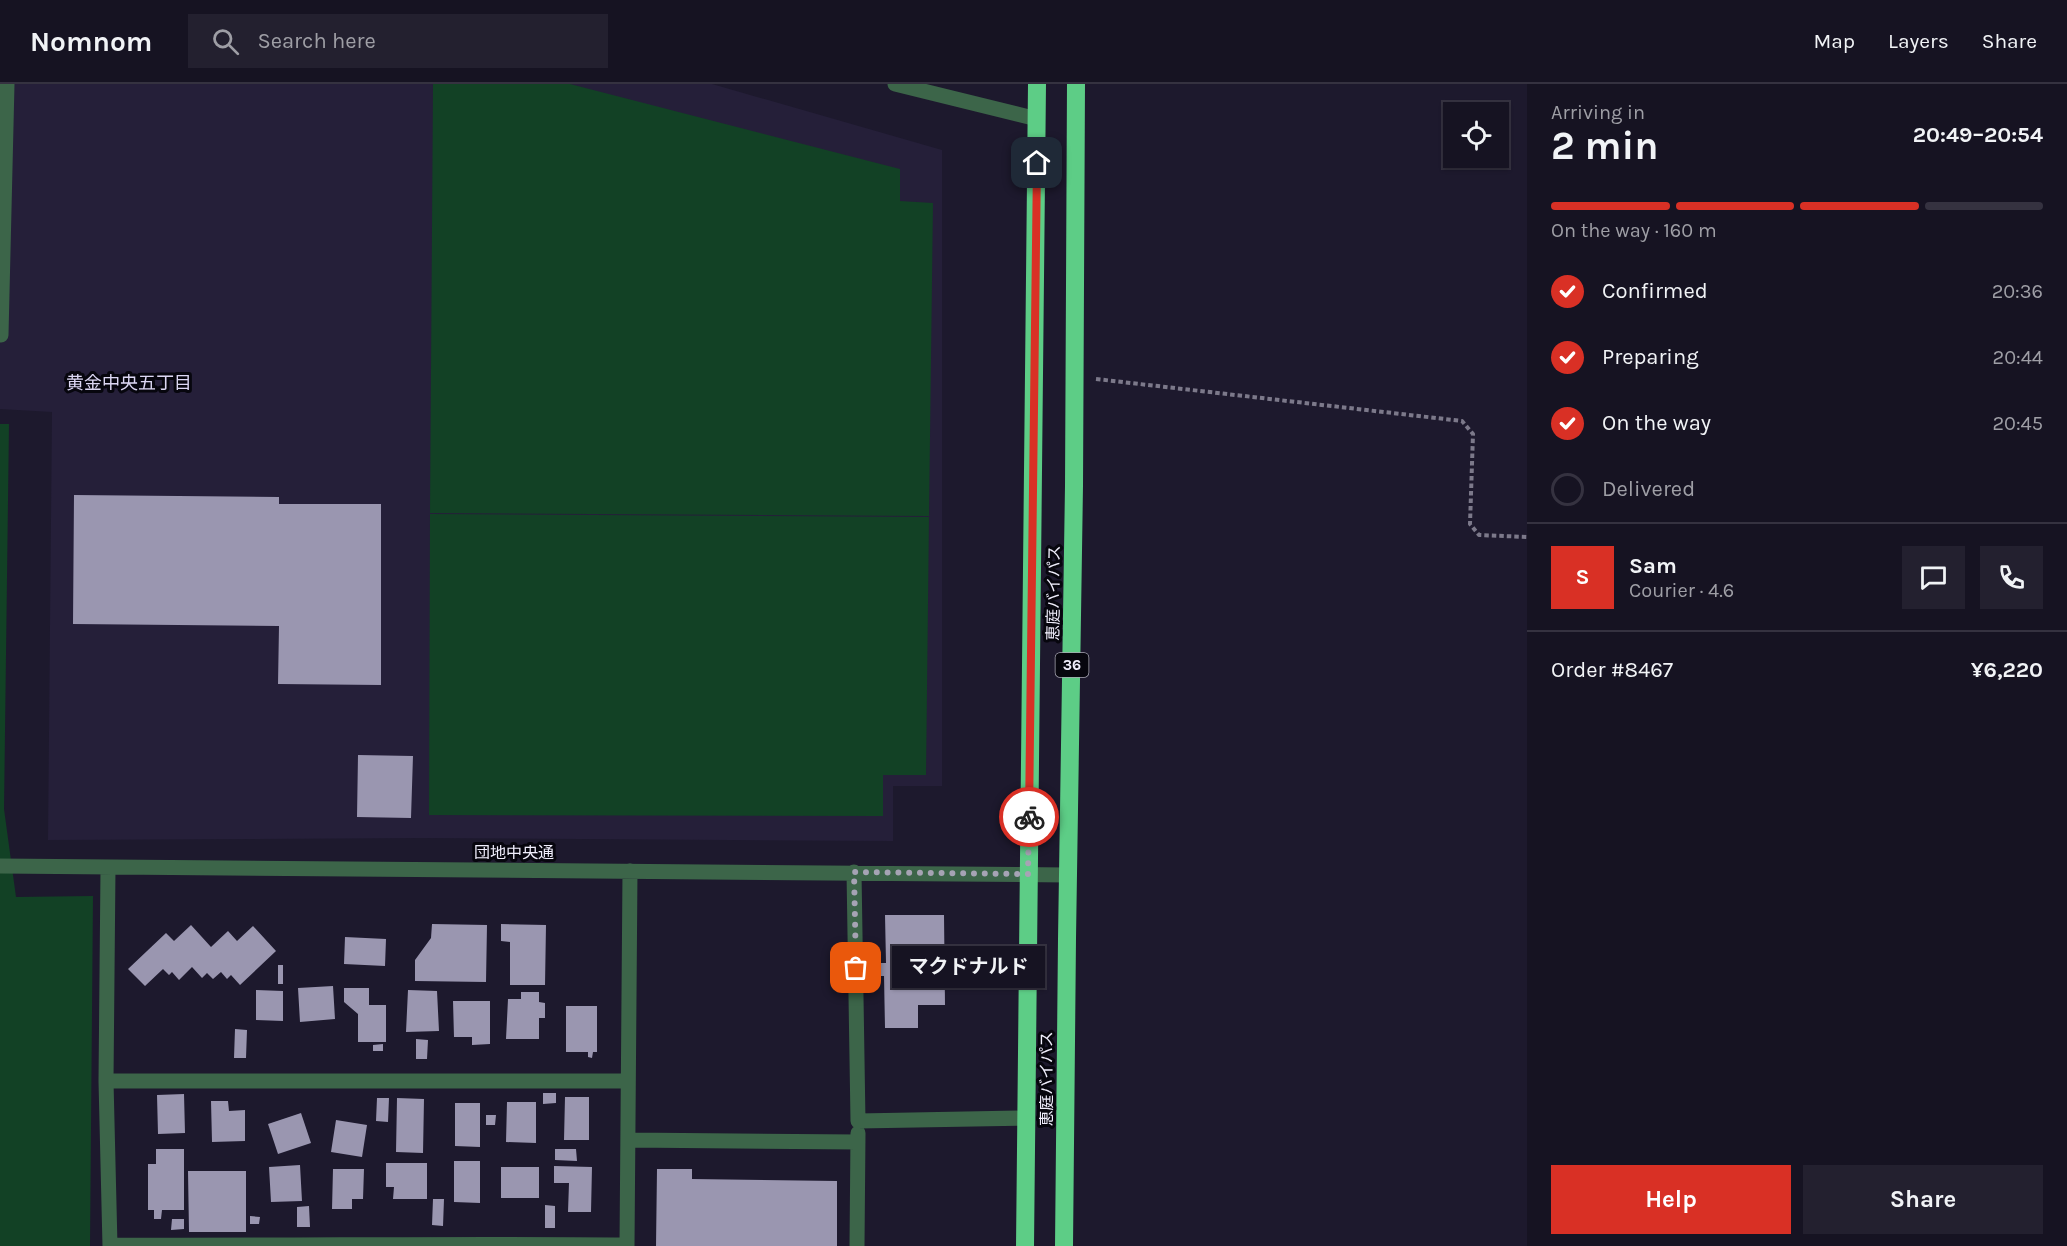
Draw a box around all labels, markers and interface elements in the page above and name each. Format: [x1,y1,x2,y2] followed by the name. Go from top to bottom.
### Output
[188,14,608,68] search box
[30,25,152,58] text: Nomnom
[209,25,242,58] icon: search
[257,28,376,54] text: Search here
[1813,29,1855,53] text: Map
[1888,29,1949,53] text: Layers
[1982,29,2037,53] text: Share
[1551,101,1645,124] text: Arriving in
[1443,102,1509,168] map controls
[1443,102,1509,168] button: locate
[1913,122,2043,148] text: 20:49–20:54
[1551,123,1659,169] text: 2 min
[1011,137,1062,188] pin
[1020,146,1053,179] icon: home
[1551,219,1717,242] text: On the way · 160 m
[1551,275,1584,308] icon: check
[1602,278,1708,304] text: Confirmed
[1992,280,2043,303] text: 20:36
[1551,341,1584,374] icon: check
[1602,344,1699,370] text: Preparing
[1993,346,2043,369] text: 20:44
[66,372,192,394] district label: 黄金中央五丁目
[1551,407,1584,440] icon: check
[1602,410,1711,436] text: On the way
[1992,412,2043,435] text: 20:45
[1602,476,1695,502] text: Delivered
[1043,545,1064,641] street label: 恵庭バイパス
[1902,546,1965,609] button: chat
[1980,546,2043,609] button: phone
[1629,553,1677,579] text: Sam
[1575,564,1590,590] text: S
[1629,579,1734,602] text: Courier · 4.6
[1056,653,1088,677] road number: 36
[1551,657,1673,683] text: Order #8467
[1971,657,2043,683] text: ¥6,220
[999,787,1059,847] courier
[1013,801,1046,834] icon: bike
[474,843,554,862] street label: 団地中央通
[830,942,881,993] pin
[892,947,1045,989] callout: マクドナルド
[839,951,872,984] icon: bag
[909,955,1029,978] text: マクドナルド
[1037,1031,1056,1127] street label: 恵庭バイパス
[1551,1165,1791,1234] button: Help
[1803,1165,2043,1234] button: Share

